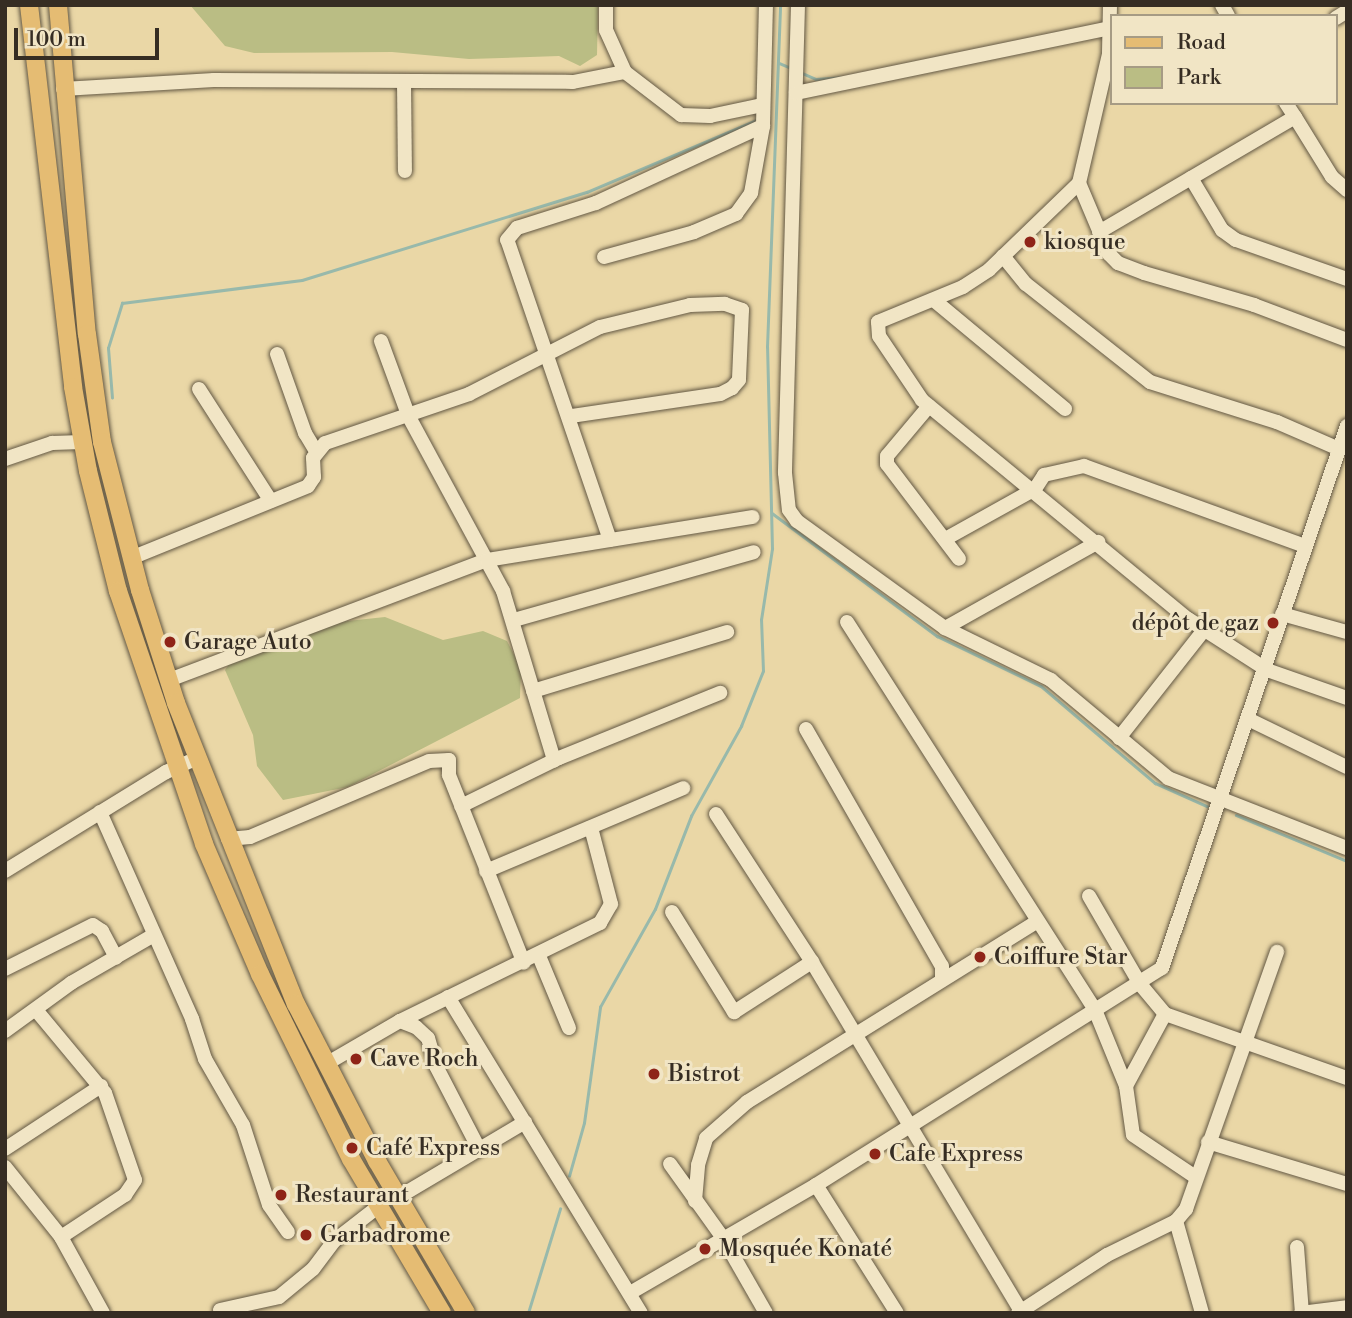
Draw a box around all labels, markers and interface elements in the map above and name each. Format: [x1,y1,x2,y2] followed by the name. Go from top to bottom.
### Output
[18,14,163,58] scale bar
[1110,14,1338,105] legend
[27,27,86,53] text: 100 m
[1177,30,1226,56] text: Road
[1177,65,1221,91] text: Park
[1044,228,1126,256] place label: kiosque
[1022,234,1038,250] marker: kiosque
[1131,609,1259,637] place label: dépôt de gaz
[1265,615,1281,631] marker: dépôt de gaz
[184,628,312,656] place label: Garage Auto
[162,634,178,650] marker: Garage Auto
[994,943,1128,971] place label: Coiffure Star
[972,949,988,965] marker: Coiffure Star
[370,1045,478,1073] place label: Cave Roch
[348,1051,364,1067] marker: Cave Roch
[668,1060,741,1088] place label: Bistrot
[646,1066,662,1082] marker: Bistrot
[366,1134,500,1162] place label: Café Express
[344,1140,360,1156] marker: Café Express
[889,1140,1023,1168] place label: Cafe Express
[867,1146,883,1162] marker: Cafe Express
[295,1181,409,1209] place label: Restaurant
[273,1187,289,1203] marker: Restaurant
[320,1221,451,1249] place label: Garbadrome
[298,1227,314,1243] marker: Garbadrome
[719,1235,892,1263] place label: Mosquée Konaté
[697,1241,713,1257] marker: Mosquée Konaté

